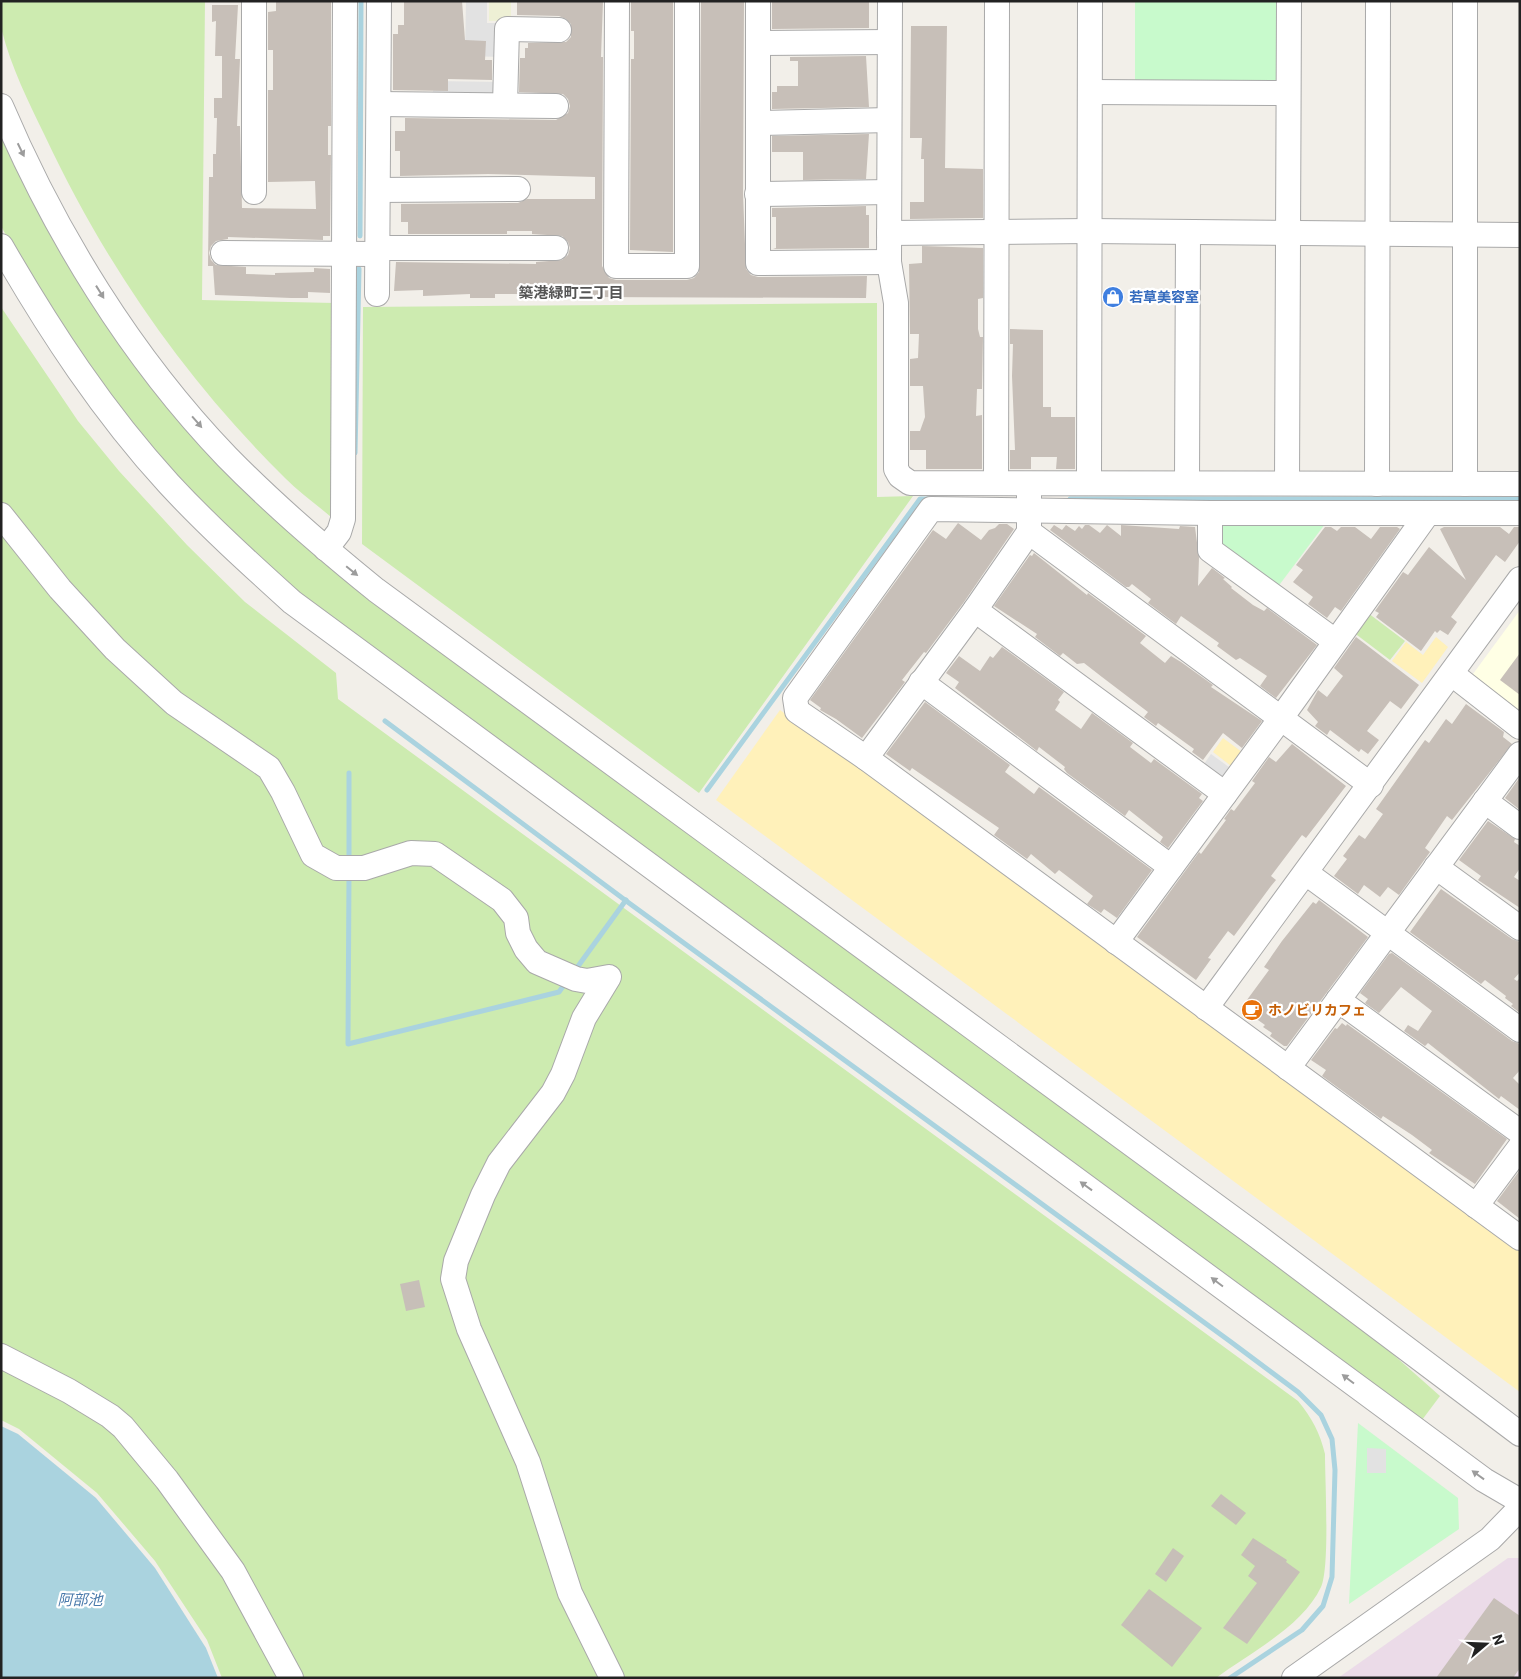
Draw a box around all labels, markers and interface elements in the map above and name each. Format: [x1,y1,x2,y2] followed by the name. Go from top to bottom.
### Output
[17,143,25,158] one-way arrow
[518,284,624,302] district label: 築港緑町三丁目
[1101,285,1125,309] shop icon: 若草美容室
[95,286,104,299] one-way arrow
[1129,289,1199,305] place label: 若草美容室
[191,416,203,428] one-way arrow
[345,565,358,576] one-way arrow
[1240,998,1264,1022] cafe icon: ホノビリカフェ
[1268,1002,1366,1018] place label: ホノビリカフェ
[1079,1181,1093,1191] one-way arrow
[1211,1277,1224,1288] one-way arrow
[1341,1374,1354,1384] one-way arrow
[1472,1470,1485,1480] one-way arrow
[57,1591,104,1609] water label: 阿部池
[1461,1619,1511,1669] north arrow
[1489,1632,1507,1647] text: N

